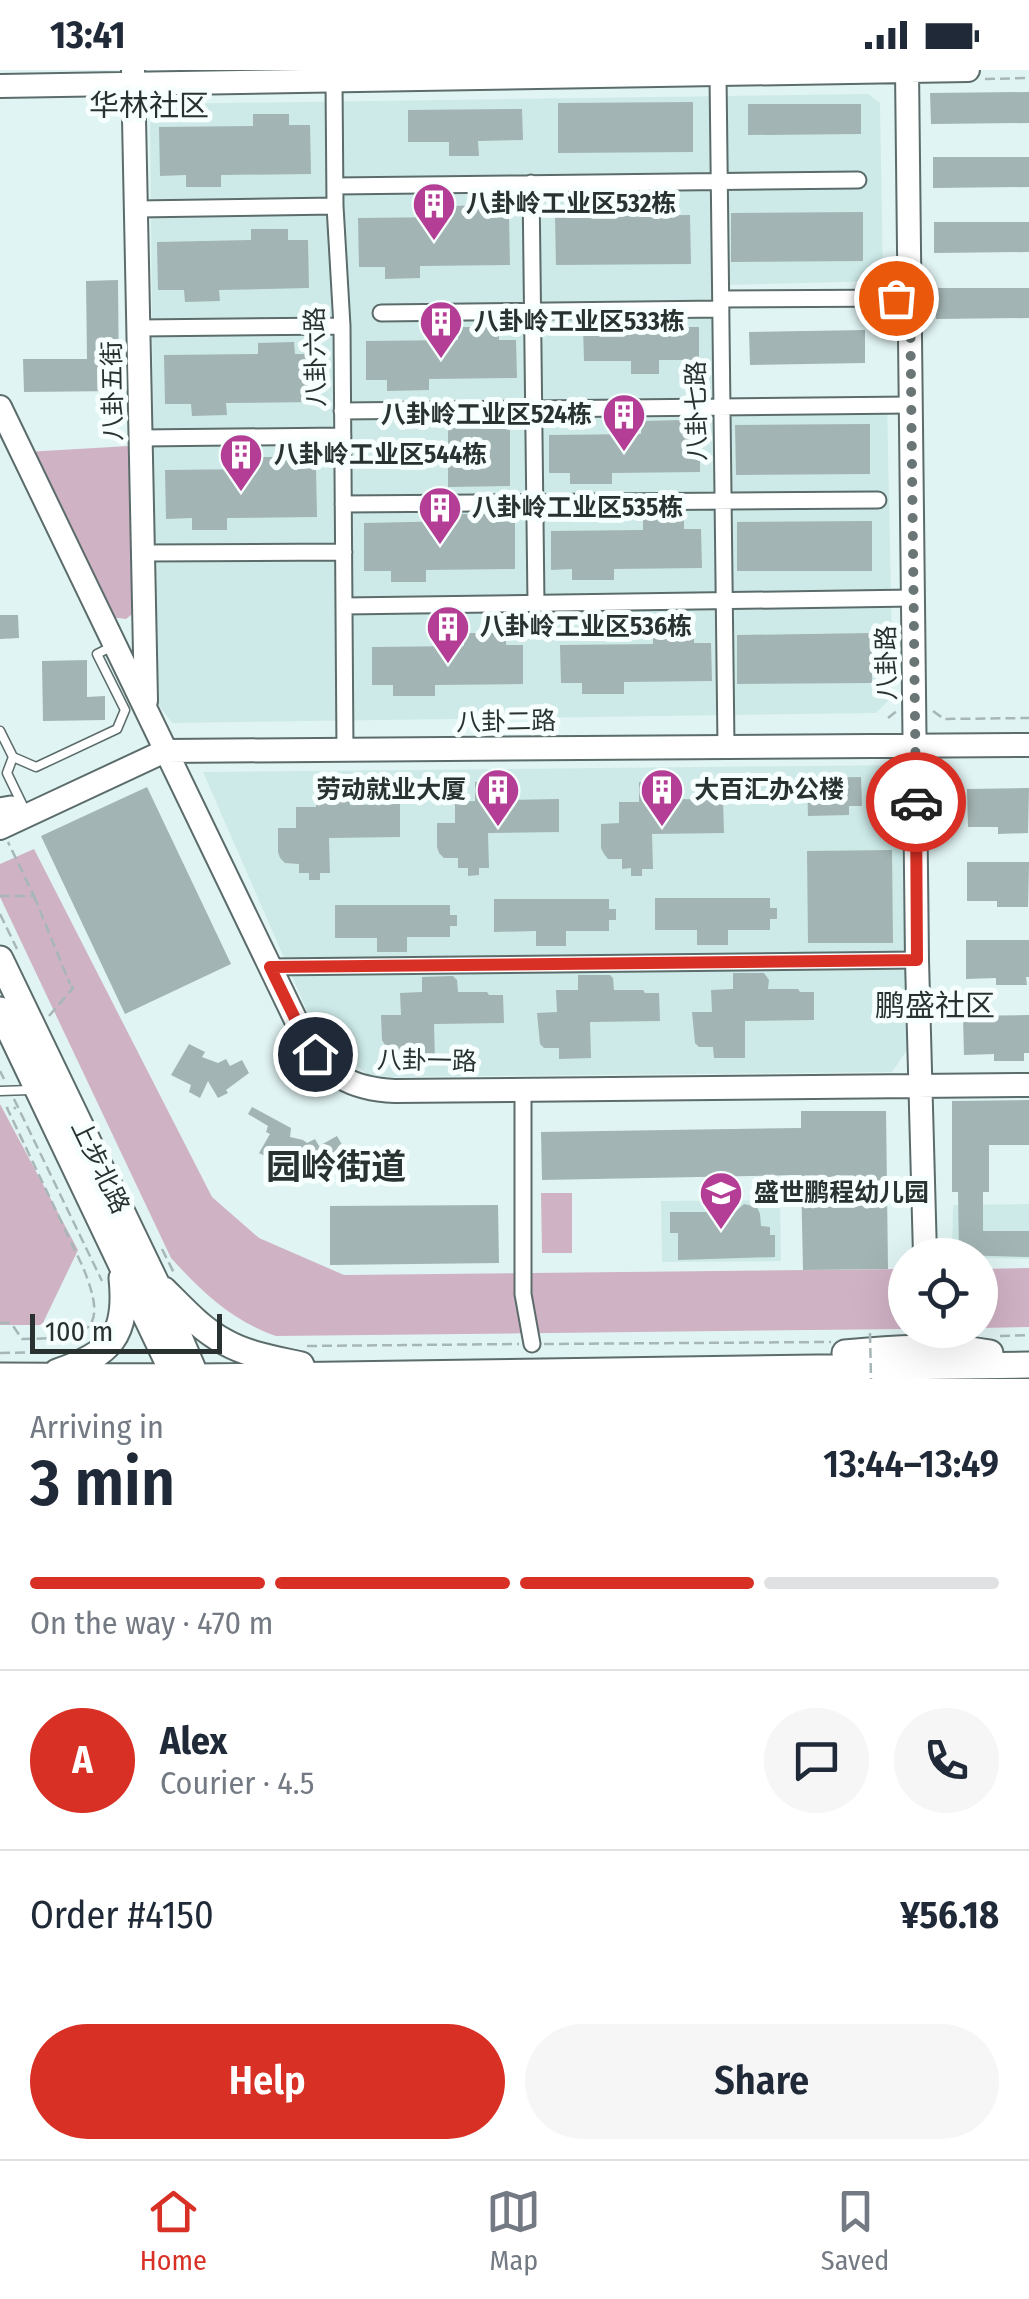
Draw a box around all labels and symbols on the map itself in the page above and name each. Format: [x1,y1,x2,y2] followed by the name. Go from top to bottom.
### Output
[89,88,209,124] district label: 华林社区
[411,181,457,242] building icon: 八卦岭工业区532栋
[466,189,676,219] place label: 八卦岭工业区532栋
[854,256,939,341] pin
[418,299,464,360] building icon: 八卦岭工业区533栋
[300,307,332,407] street label: 八卦六路
[474,307,685,337] place label: 八卦岭工业区533栋
[97,341,129,441] street label: 八卦五街
[681,361,713,461] street label: 八卦七路
[601,392,647,453] building icon: 八卦岭工业区524栋
[381,400,592,430] place label: 八卦岭工业区524栋
[218,432,264,493] building icon: 八卦岭工业区544栋
[274,440,487,470] place label: 八卦岭工业区544栋
[417,485,463,546] building icon: 八卦岭工业区535栋
[472,493,683,523] place label: 八卦岭工业区535栋
[425,604,471,665] building icon: 八卦岭工业区536栋
[480,612,692,642] place label: 八卦岭工业区536栋
[871,625,903,701] street label: 八卦路
[456,706,556,738] street label: 八卦二路
[866,752,966,852] courier
[475,767,521,828] building icon: 劳动就业大厦
[639,767,685,828] building icon: 大百汇办公楼
[316,775,466,805] place label: 劳动就业大厦
[694,775,844,805] place label: 大百汇办公楼
[875,988,995,1024] district label: 鹏盛社区
[273,1012,358,1097] pin
[377,1045,477,1077] street label: 八卦一路
[65,1115,135,1219] street label: 上步北路
[266,1146,406,1188] district label: 园岭街道
[698,1170,744,1231] school or university icon: 盛世鹏程幼儿园
[754,1178,929,1208] place label: 盛世鹏程幼儿园
[30,1309,222,1354] scale bar

